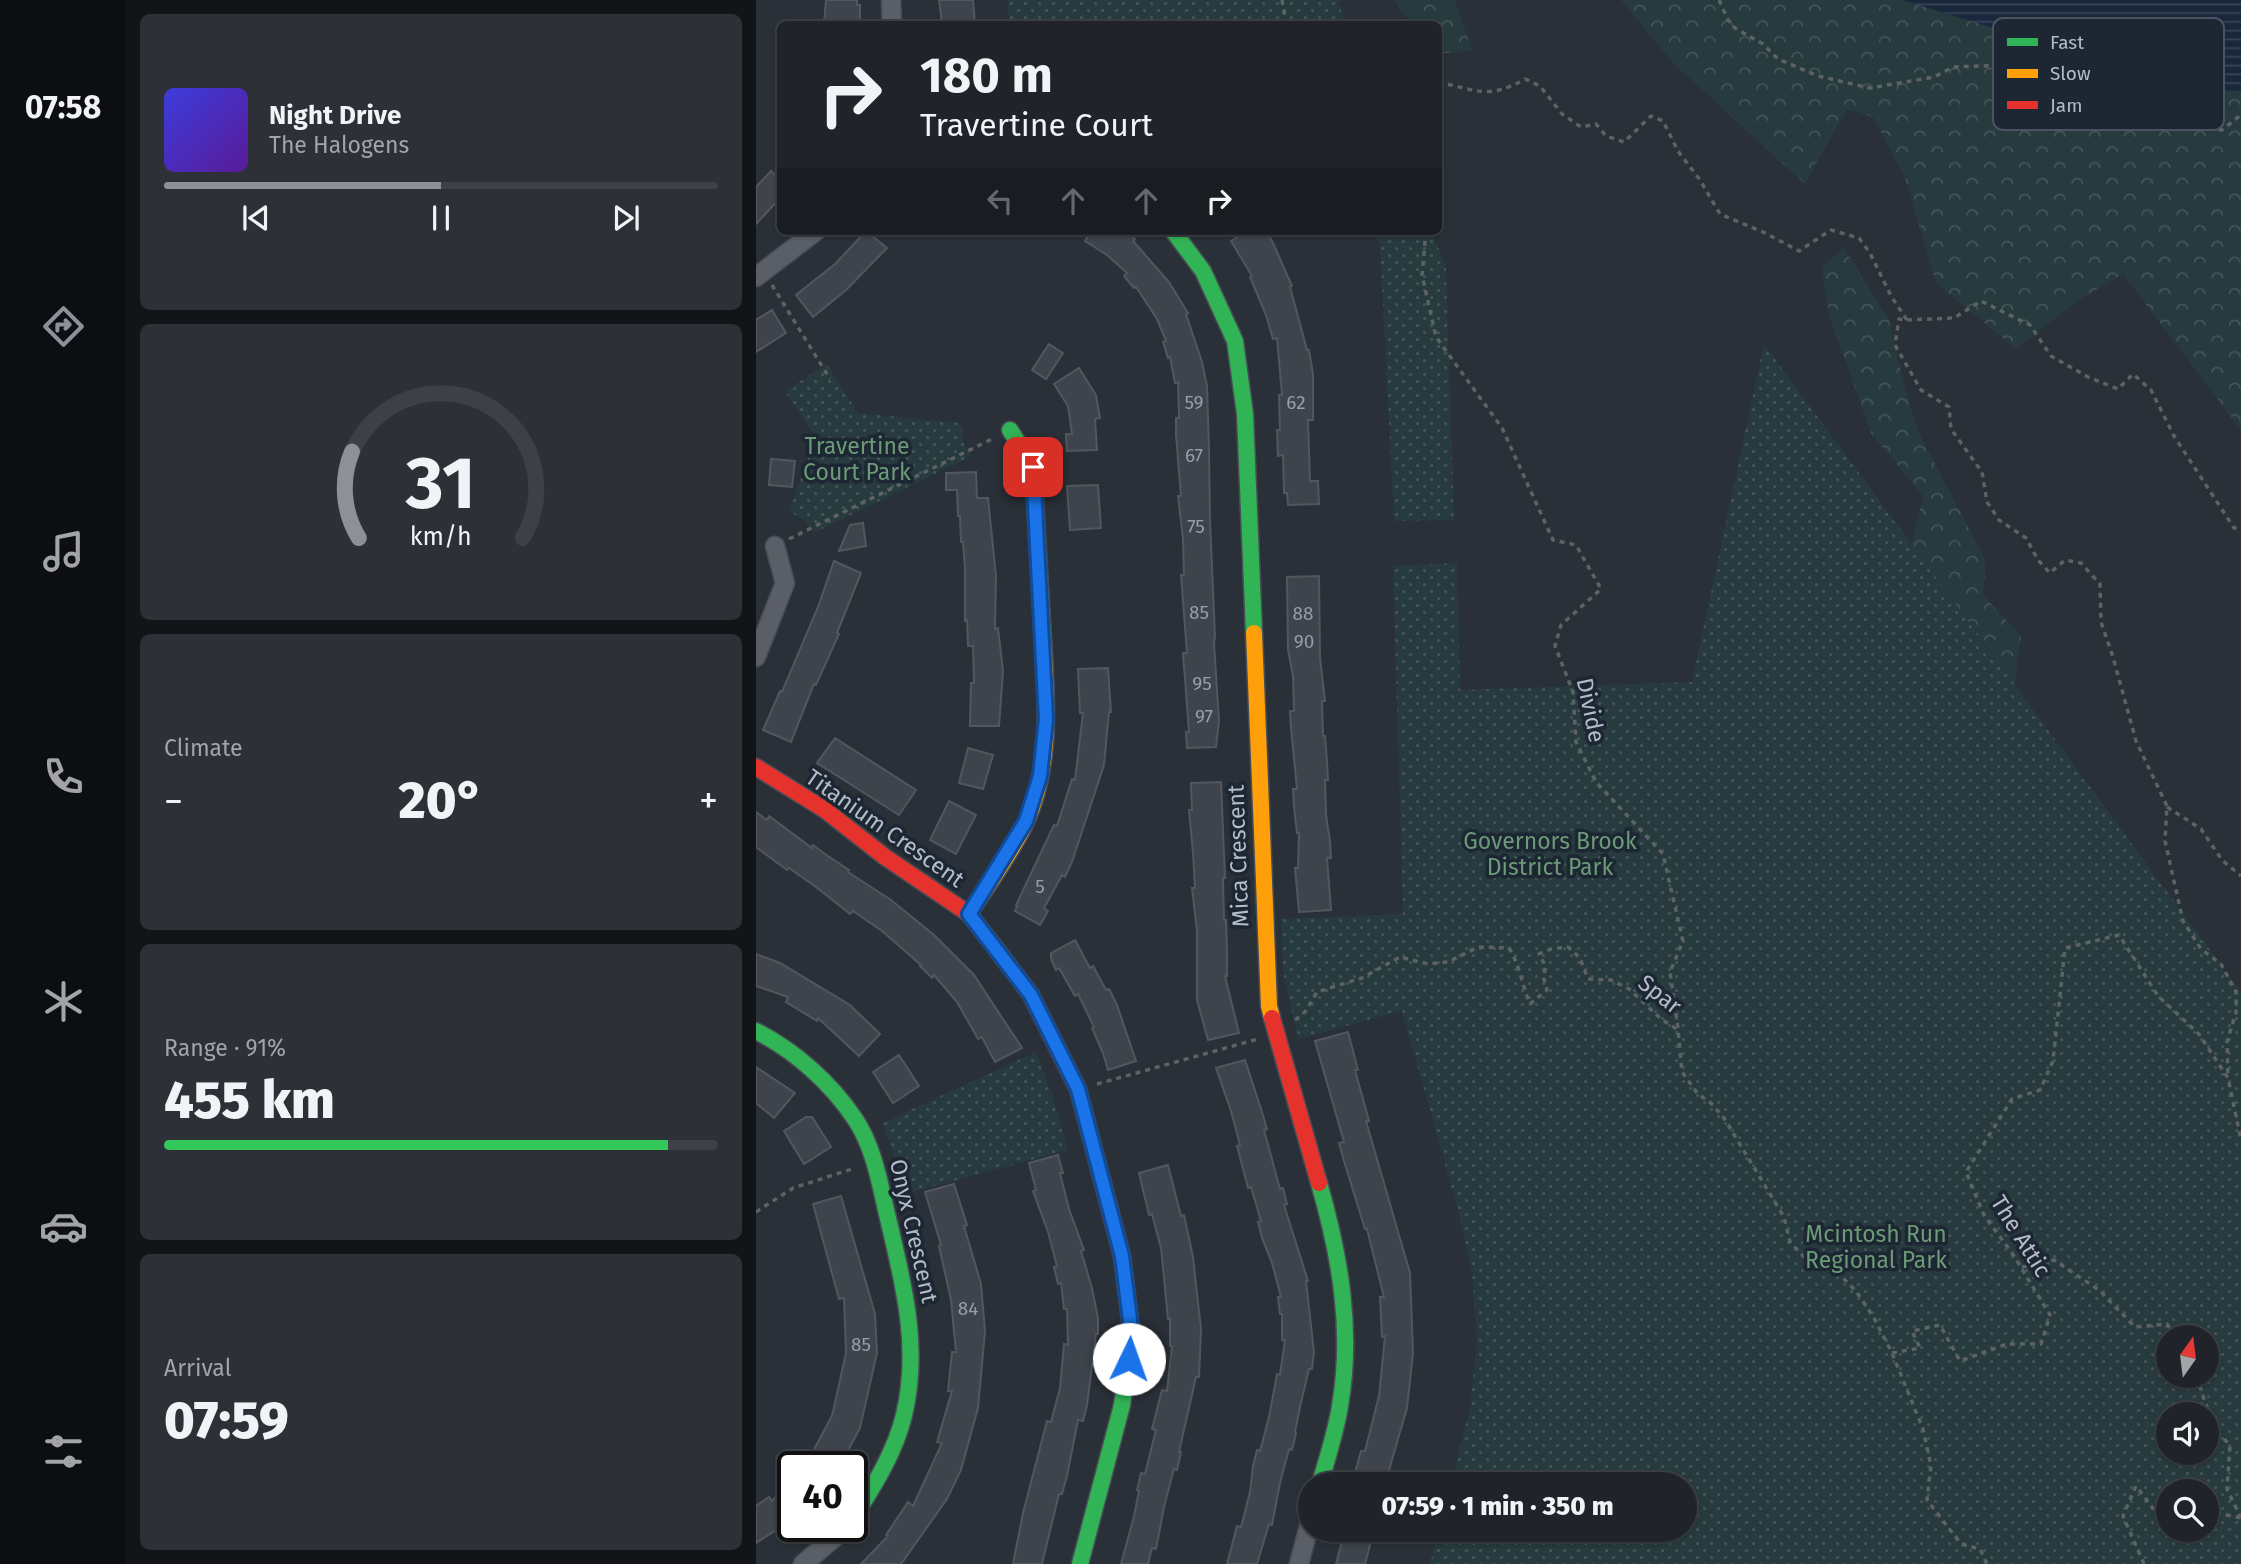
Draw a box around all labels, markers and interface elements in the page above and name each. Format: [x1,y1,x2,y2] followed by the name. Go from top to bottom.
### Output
[1993,18,2224,130] legend
[2050,31,2084,54] text: Fast
[920,46,1053,105] text: 180 m
[805,49,896,140] icon: right
[2050,62,2091,85] text: Slow
[25,88,101,126] text: 07:58
[2050,94,2082,117] text: Jam
[269,100,401,131] text: Night Drive
[920,106,1153,144] text: Travertine Court
[269,131,409,159] text: The Halogens
[981,182,1019,220] icon: left
[1054,182,1092,220] icon: ahead
[1127,182,1165,220] icon: ahead
[1200,182,1238,220] icon: right
[237,199,275,237] icon: previous
[422,199,460,237] icon: pause
[607,199,645,237] icon: next
[39,302,88,351] icon: directions
[1184,391,1204,414] house number: 59
[1286,391,1306,414] house number: 62
[803,432,911,486] park label: Travertine Court Park
[1003,437,1063,497] pin
[405,440,476,527] text: 31
[1185,444,1203,467] house number: 67
[1014,448,1052,486] icon: arrive
[1187,515,1205,538] house number: 75
[410,522,472,552] text: km/h
[39,527,88,576] icon: music
[1189,601,1209,624] house number: 85
[1293,602,1313,625] house number: 88
[1294,630,1314,653] house number: 90
[1192,672,1212,695] house number: 95
[1571,675,1611,745] street label: Divide
[1195,705,1213,728] house number: 97
[164,734,243,762] text: Climate
[39,752,88,801] icon: phone
[800,763,970,894] street label: Titanium Crescent
[398,769,484,832] text: 20°
[164,778,183,824] text: −
[699,778,718,824] text: +
[1221,784,1254,928] street label: Mica Crescent
[1463,827,1637,881] park label: Governors Brook District Park
[1035,875,1045,898] house number: 5
[1633,968,1687,1020] street label: Spar
[39,977,88,1026] icon: climate
[164,1034,286,1062] text: Range · 91%
[164,1069,335,1132] text: 455 km
[884,1156,944,1306] street label: Onyx Crescent
[1985,1190,2057,1282] street label: The Attic
[39,1202,88,1251] icon: car
[1805,1220,1947,1274] park label: Mcintosh Run Regional Park
[958,1297,978,1320] house number: 84
[1092,1322,1166,1396] position arrow
[2156,1325,2219,1388] north arrow
[2156,1325,2219,1542] map controls
[851,1333,871,1356] house number: 85
[164,1354,231,1382] text: Arrival
[164,1389,289,1452] text: 07:59
[2156,1402,2219,1465] button: sound
[39,1427,88,1476] icon: filters
[777,1451,868,1542] speed limit sign: 40
[2156,1479,2219,1542] button: search
[1381,1491,1614,1522] text: 07:59 · 1 min · 350 m

